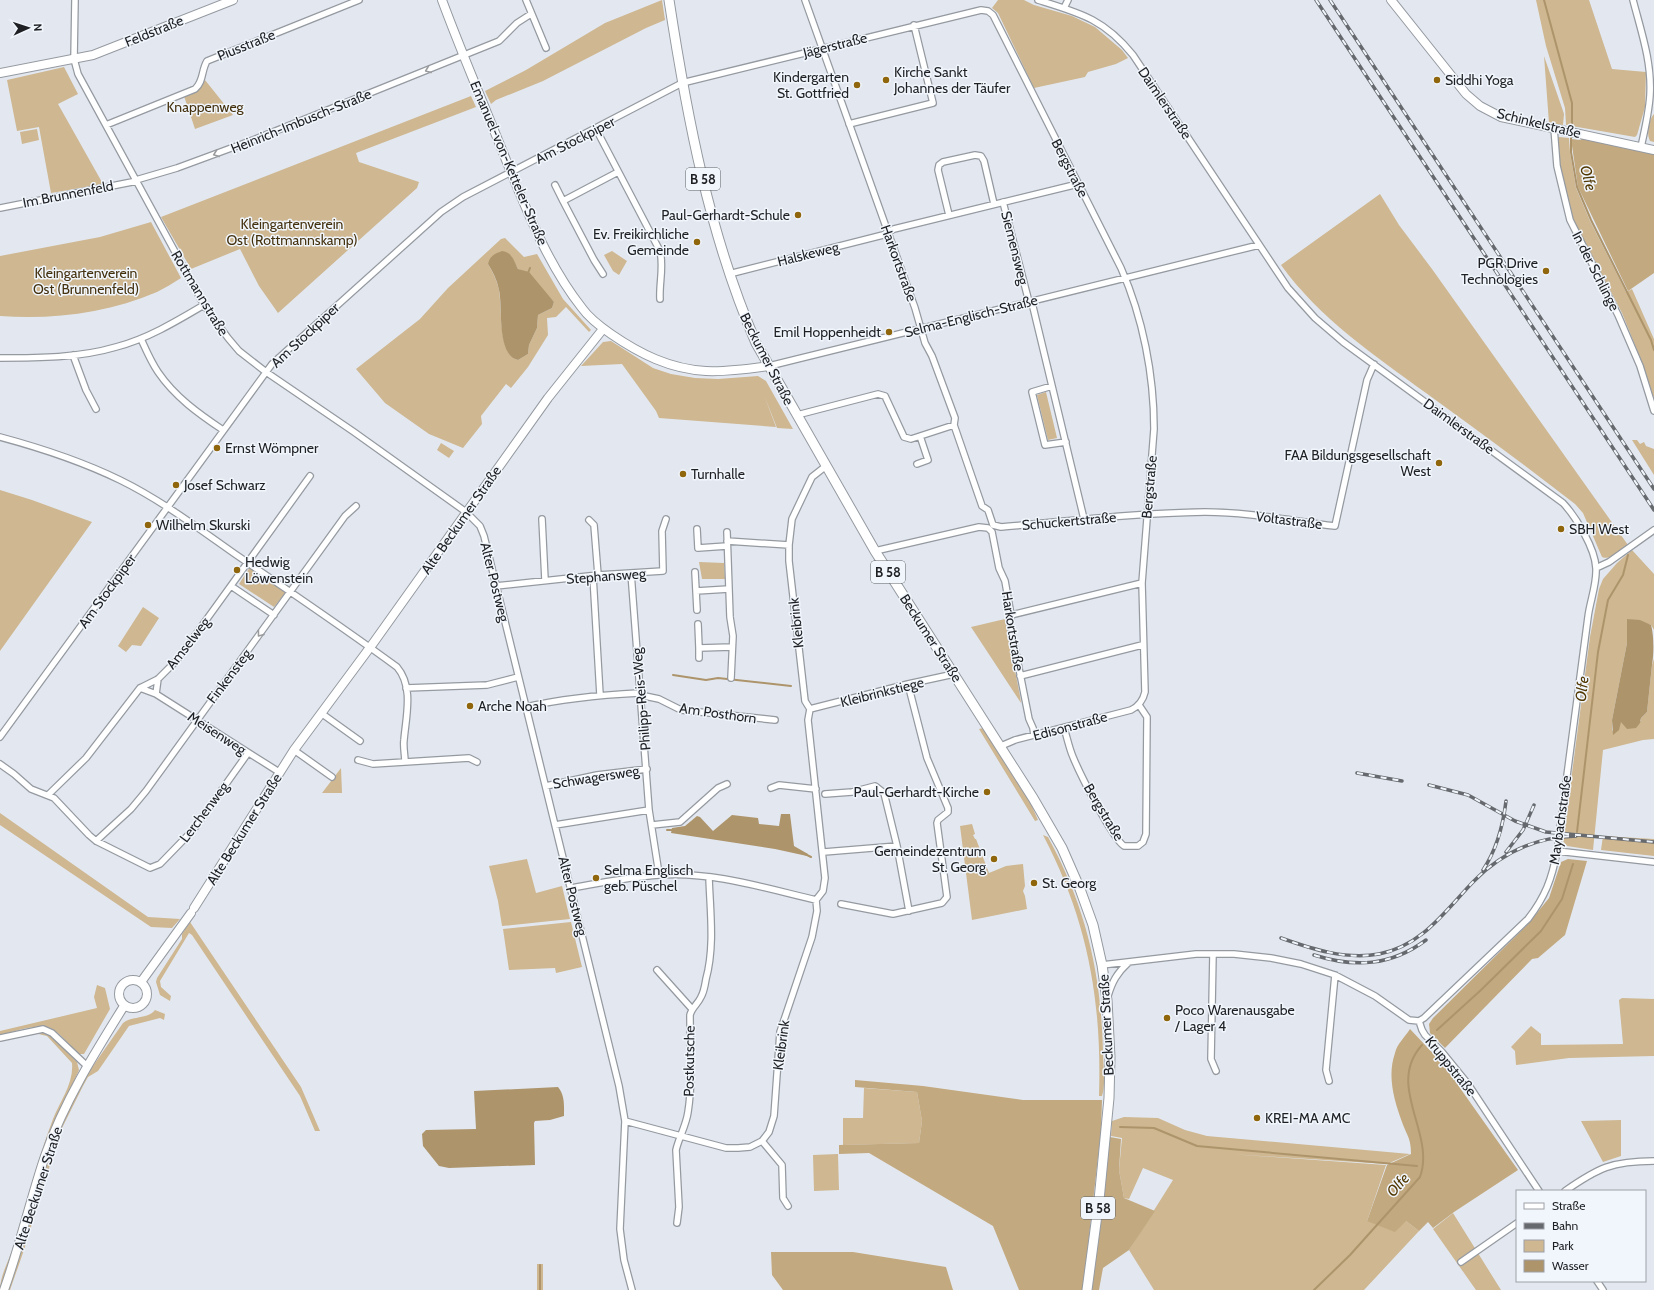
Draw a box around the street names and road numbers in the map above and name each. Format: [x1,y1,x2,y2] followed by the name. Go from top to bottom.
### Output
[122,11,186,51] street label: Feldstraße
[214,25,278,65] street label: Piusstraße
[800,28,869,62] street label: Jägerstraße
[1134,63,1196,143] street label: Daimlerstraße
[466,78,552,248] street label: Emanuel-von-Ketteler-Straße
[228,85,374,157] street label: Heinrich-Imbusch-Straße
[1495,104,1583,142] street label: Schinkelstraße
[532,112,618,168] street label: Am Stockpiper
[1048,136,1092,200] street label: Bergstraße
[686,168,720,190] road number: B 58
[21,176,115,212] street label: Im Brunnenfeld
[997,209,1033,288] street label: Siemensweg
[877,222,921,304] street label: Harkortstraße
[1568,228,1624,314] street label: In der Schlinge
[775,237,842,270] street label: Halskeweg
[167,247,233,339] street label: Rottmannstraße
[903,291,1039,341] street label: Selma-Englisch-Straße
[267,298,343,371] street label: Am Stockpiper
[736,310,798,408] street label: Beckumer Straße
[1420,394,1498,458] street label: Daimlerstraße
[1137,455,1161,519] street label: Bergstraße
[417,462,505,578] street label: Alte Beckumer Straße
[1255,507,1323,533] street label: Voltastraße
[1021,508,1117,534] street label: Schuckertstraße
[476,540,514,625] street label: Alter Postweg
[74,550,140,632] street label: Am Stockpiper
[871,561,905,583] road number: B 58
[566,564,647,588] street label: Stephansweg
[998,590,1028,672] street label: Harkortstraße
[896,591,966,685] street label: Beckumer Straße
[784,596,808,649] street label: Kleibrink
[162,612,215,673] street label: Amselweg
[203,644,256,707] street label: Finkensteg
[627,646,654,751] street label: Philipp-Reis-Weg
[838,673,926,711] street label: Kleibrinkstiege
[678,699,758,727] street label: Am Posthorn
[184,707,251,759] street label: Meisenweg
[1031,707,1109,745] street label: Edisonstraße
[551,761,642,793] street label: Schwagersweg
[202,770,286,888] street label: Alte Beckumer Straße
[1545,774,1575,866] street label: Maybachstraße
[175,777,233,846] street label: Lerchenweg
[1080,780,1128,844] street label: Bergstraße
[554,854,592,939] street label: Alter Postweg
[1094,974,1118,1076] street label: Beckumer Straße
[769,1018,794,1071] street label: Kleibrink
[679,1025,699,1097] street label: Postkutsche
[1421,1032,1481,1100] street label: Kruppstraße
[10,1124,66,1252] street label: Alte Beckumer Straße
[1081,1197,1115,1219] road number: B 58

